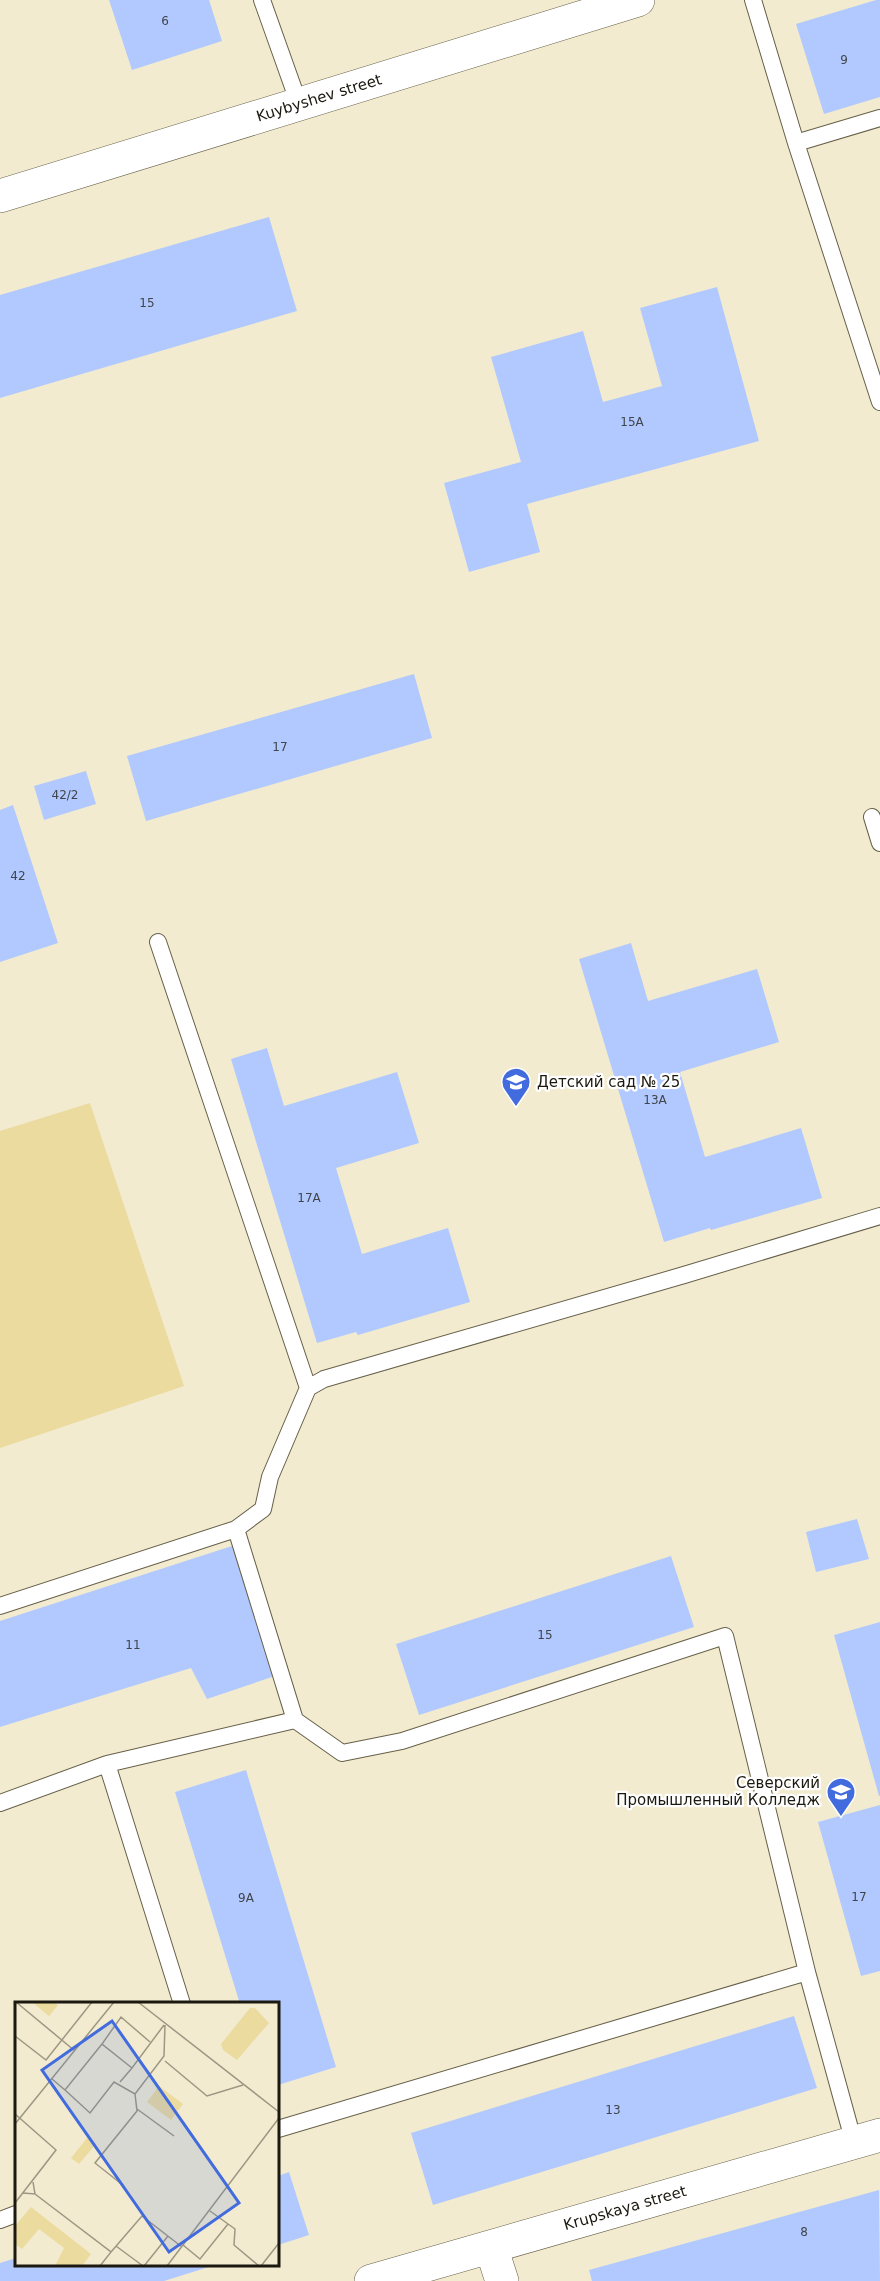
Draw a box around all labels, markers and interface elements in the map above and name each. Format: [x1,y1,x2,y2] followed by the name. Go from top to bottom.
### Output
[161,14,169,28] house number: 6
[840,53,848,67] house number: 9
[254,70,384,126] street label: Kuybyshev street
[139,296,155,310] house number: 15
[620,415,645,429] house number: 15А
[272,740,288,754] house number: 17
[52,788,78,802] house number: 42/2
[10,869,26,883] house number: 42
[500,1066,532,1108] school or university icon: Детский сад № 25
[537,1073,680,1091] place label: Детский сад № 25
[643,1093,668,1107] house number: 13А
[297,1191,322,1205] house number: 17А
[537,1628,553,1642] house number: 15
[125,1638,141,1652] house number: 11
[616,1774,820,1809] place label: Северский Промышленный Колледж
[825,1776,857,1818] school or university icon: Северский Промышленный Колледж
[851,1890,867,1904] house number: 17
[238,1891,255,1905] house number: 9А
[15,2002,279,2266] inset map
[605,2103,621,2117] house number: 13
[561,2182,689,2234] street label: Krupskaya street
[800,2225,808,2239] house number: 8

